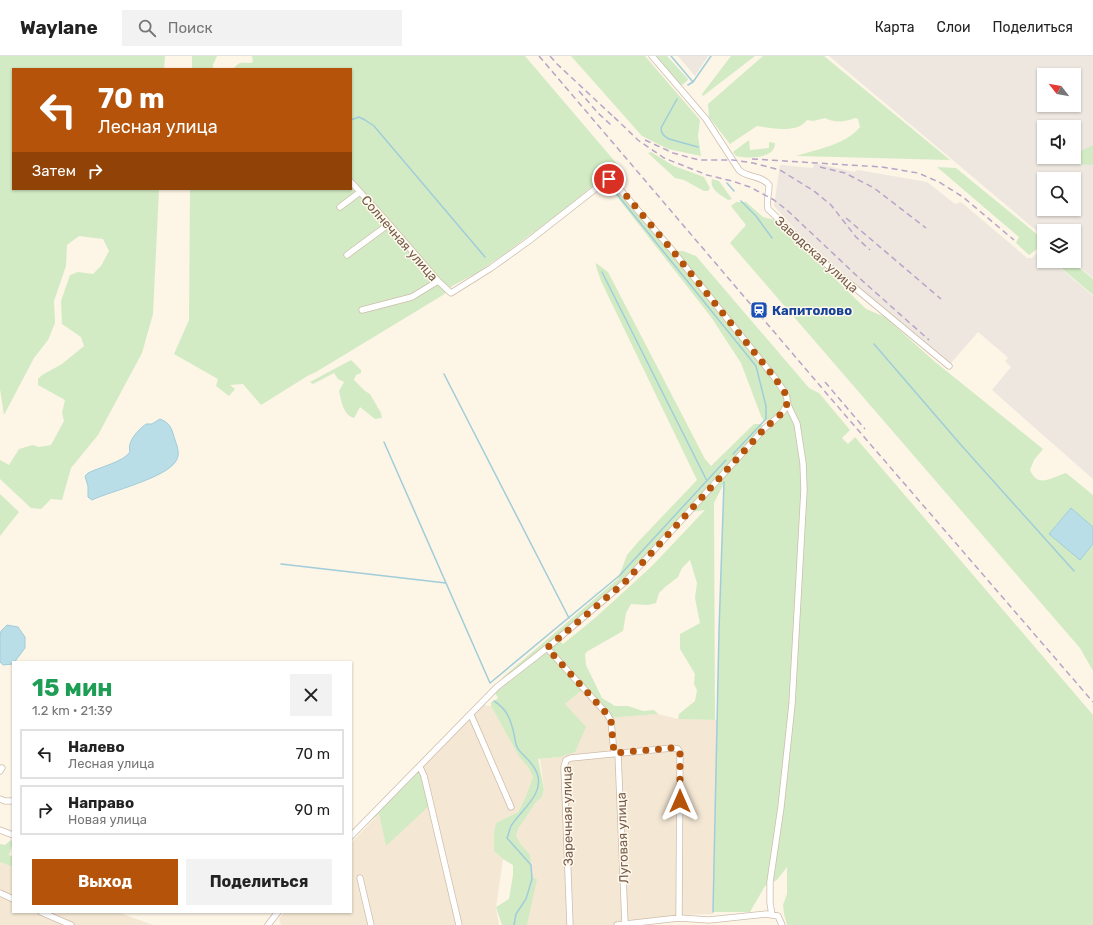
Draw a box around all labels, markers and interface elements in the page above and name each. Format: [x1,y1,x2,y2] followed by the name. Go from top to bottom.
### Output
[122,10,402,46] search box
[20,16,98,39] text: Waylane
[136,17,158,39] icon: search
[168,19,213,37] text: Поиск
[875,19,915,36] text: Карта
[937,19,971,36] text: Слои
[993,19,1073,36] text: Поделиться
[1037,68,1081,112] north arrow
[1037,68,1081,268] map controls
[98,82,165,115] text: 70 m
[32,84,84,136] icon: left
[98,116,218,138] text: Лесная улица
[1037,120,1081,164] button: sound
[84,160,106,182] icon: right
[32,162,76,180] text: Затем
[592,162,626,196] pin
[598,168,620,190] icon: arrive
[1037,172,1081,216] button: search
[358,192,441,284] street label: Солнечная улица
[772,213,861,296] street label: Заводская улица
[1037,224,1081,268] button: layers
[749,300,769,320] station icon: Капитолово
[772,303,852,318] place label: Капитолово
[32,674,113,702] text: 15 мин
[290,674,332,716] button: close
[32,703,113,718] text: 1.2 km · 21:39
[68,738,125,756] text: Налево
[34,743,56,765] icon: left
[296,745,330,763] text: 70 m
[68,756,154,771] text: Лесная улица
[559,766,576,866] street label: Заречная улица
[659,780,701,822] position arrow
[613,792,632,884] street label: Луговая улица
[68,794,134,812] text: Направо
[34,799,56,821] icon: right
[295,801,330,819] text: 90 m
[68,812,147,827] text: Новая улица
[32,859,178,905] button: Выход
[186,859,332,905] button: Поделиться

